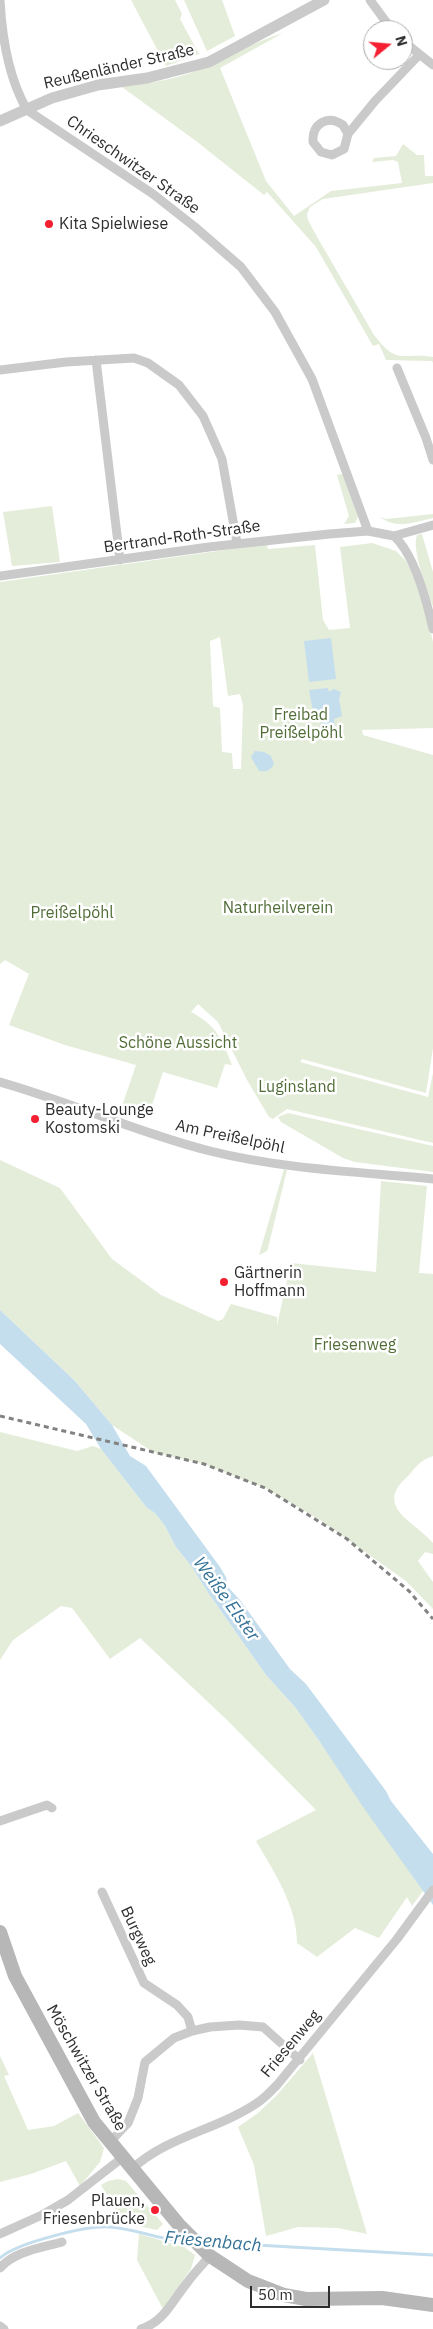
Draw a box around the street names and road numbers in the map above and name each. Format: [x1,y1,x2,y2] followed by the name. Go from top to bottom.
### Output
[42,40,196,94] street label: Reußenländer Straße
[63,112,203,218] street label: Chrieschwitzer Straße
[102,517,262,557] street label: Bertrand-Roth-Straße
[174,1116,286,1158] street label: Am Preißelpöhl
[116,1903,160,1969] street label: Burgweg
[42,2001,130,2135] street label: Möschwitzer Straße
[257,2006,325,2082] street label: Friesenweg

